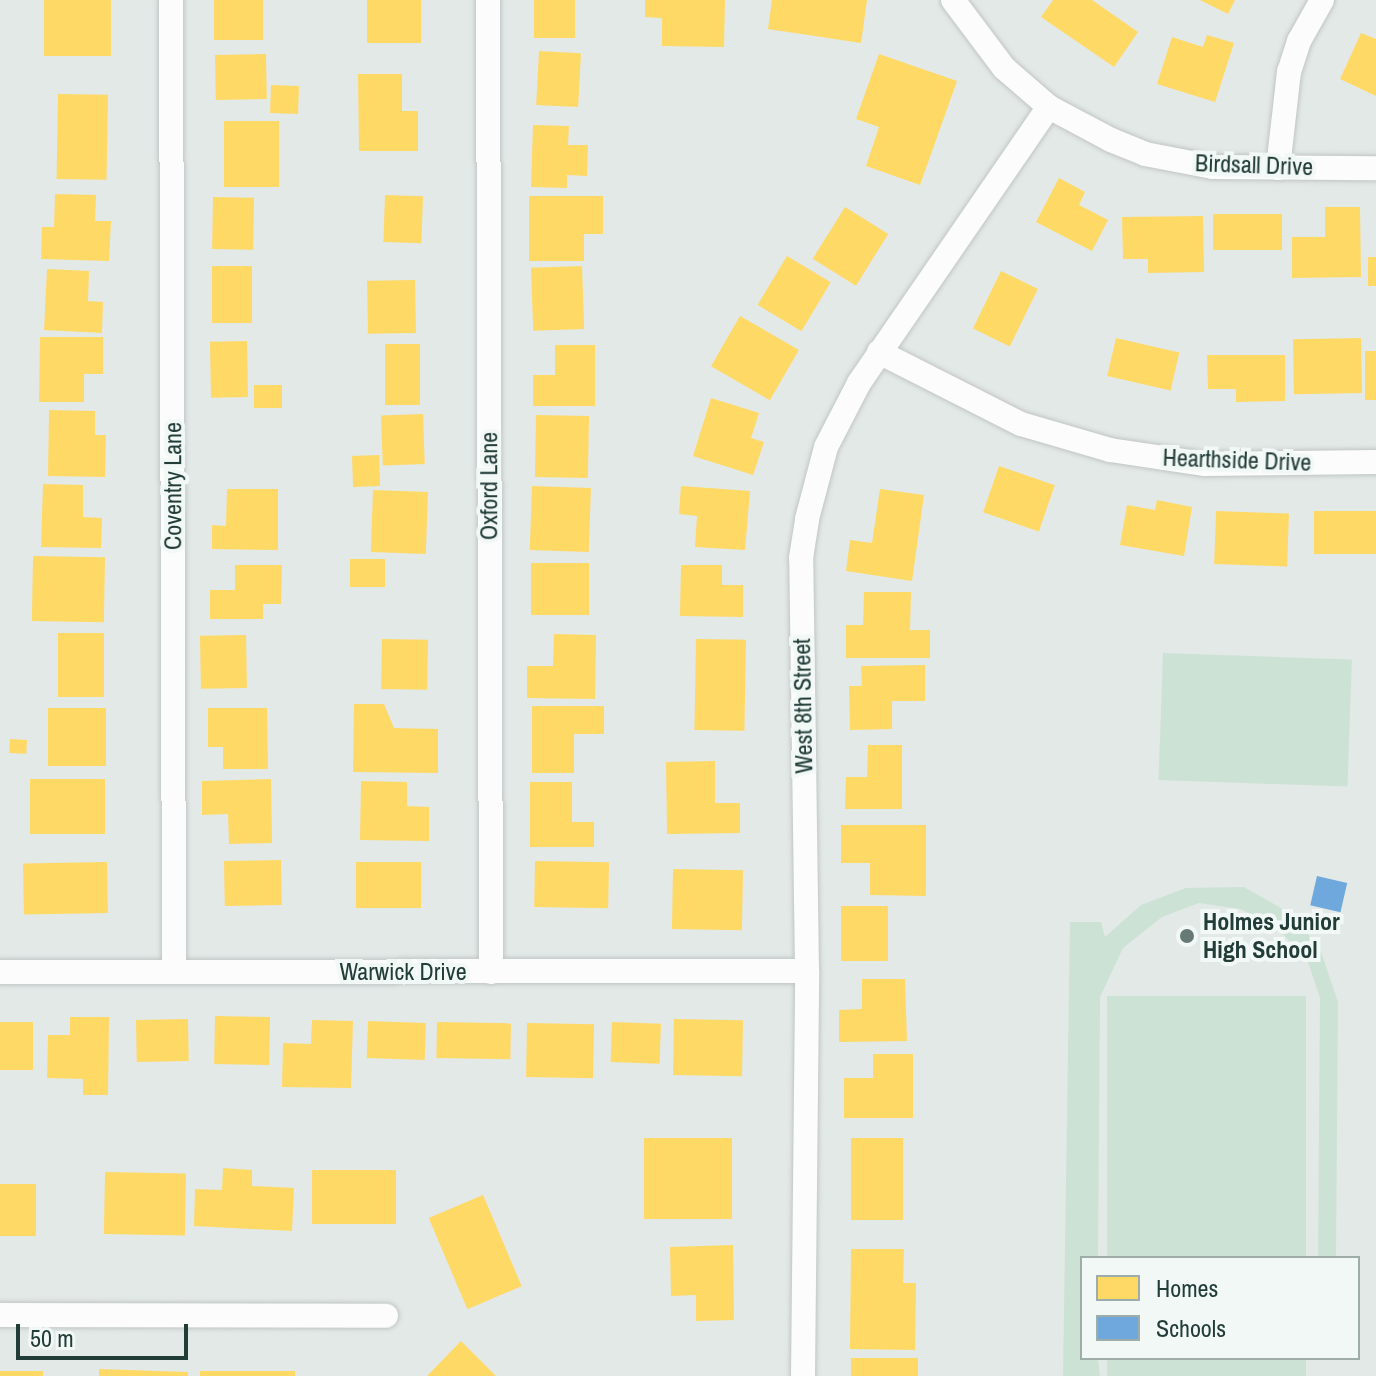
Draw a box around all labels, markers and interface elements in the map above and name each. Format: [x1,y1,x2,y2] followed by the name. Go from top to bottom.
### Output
[1194,149,1314,181] street label: Birdsall Drive
[159,422,187,550] street label: Coventry Lane
[475,432,503,540] street label: Oxford Lane
[1162,443,1312,477] street label: Hearthside Drive
[787,638,819,774] street label: West 8th Street
[1203,908,1340,964] place label: Holmes Junior High School
[1178,927,1196,945] marker: Holmes Junior High School
[339,958,467,986] street label: Warwick Drive
[1080,1256,1360,1360] legend
[1156,1272,1218,1304] text: Homes
[20,1308,192,1358] scale bar
[1156,1312,1226,1344] text: Schools
[30,1322,74,1354] text: 50 m

